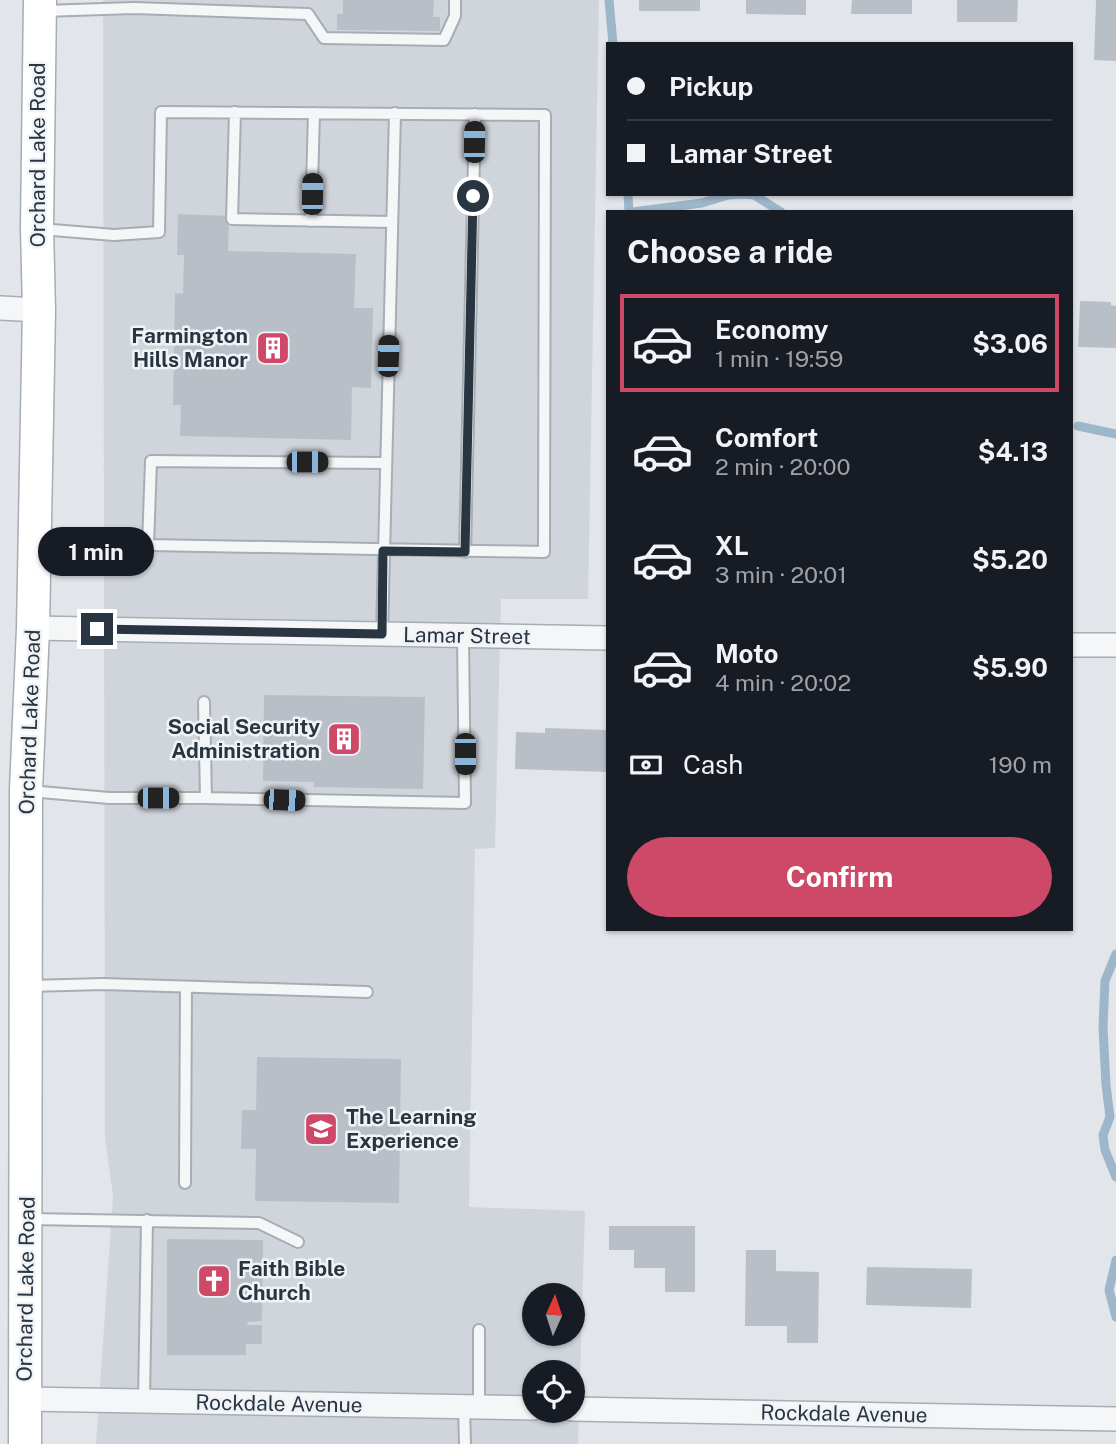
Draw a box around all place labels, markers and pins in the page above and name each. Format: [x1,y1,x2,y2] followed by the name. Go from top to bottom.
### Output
[131,323,248,372] place label: Farmington Hills Manor
[254,329,292,367] building icon: Farmington Hills Manor
[168,714,320,763] place label: Social Security Administration
[325,720,363,758] building icon: Social Security Administration
[346,1104,476,1153] place label: The Learning Experience
[302,1110,340,1148] school or university icon: The Learning Experience
[238,1256,345,1305] place label: Faith Bible Church
[195,1262,233,1300] church icon: Faith Bible Church

